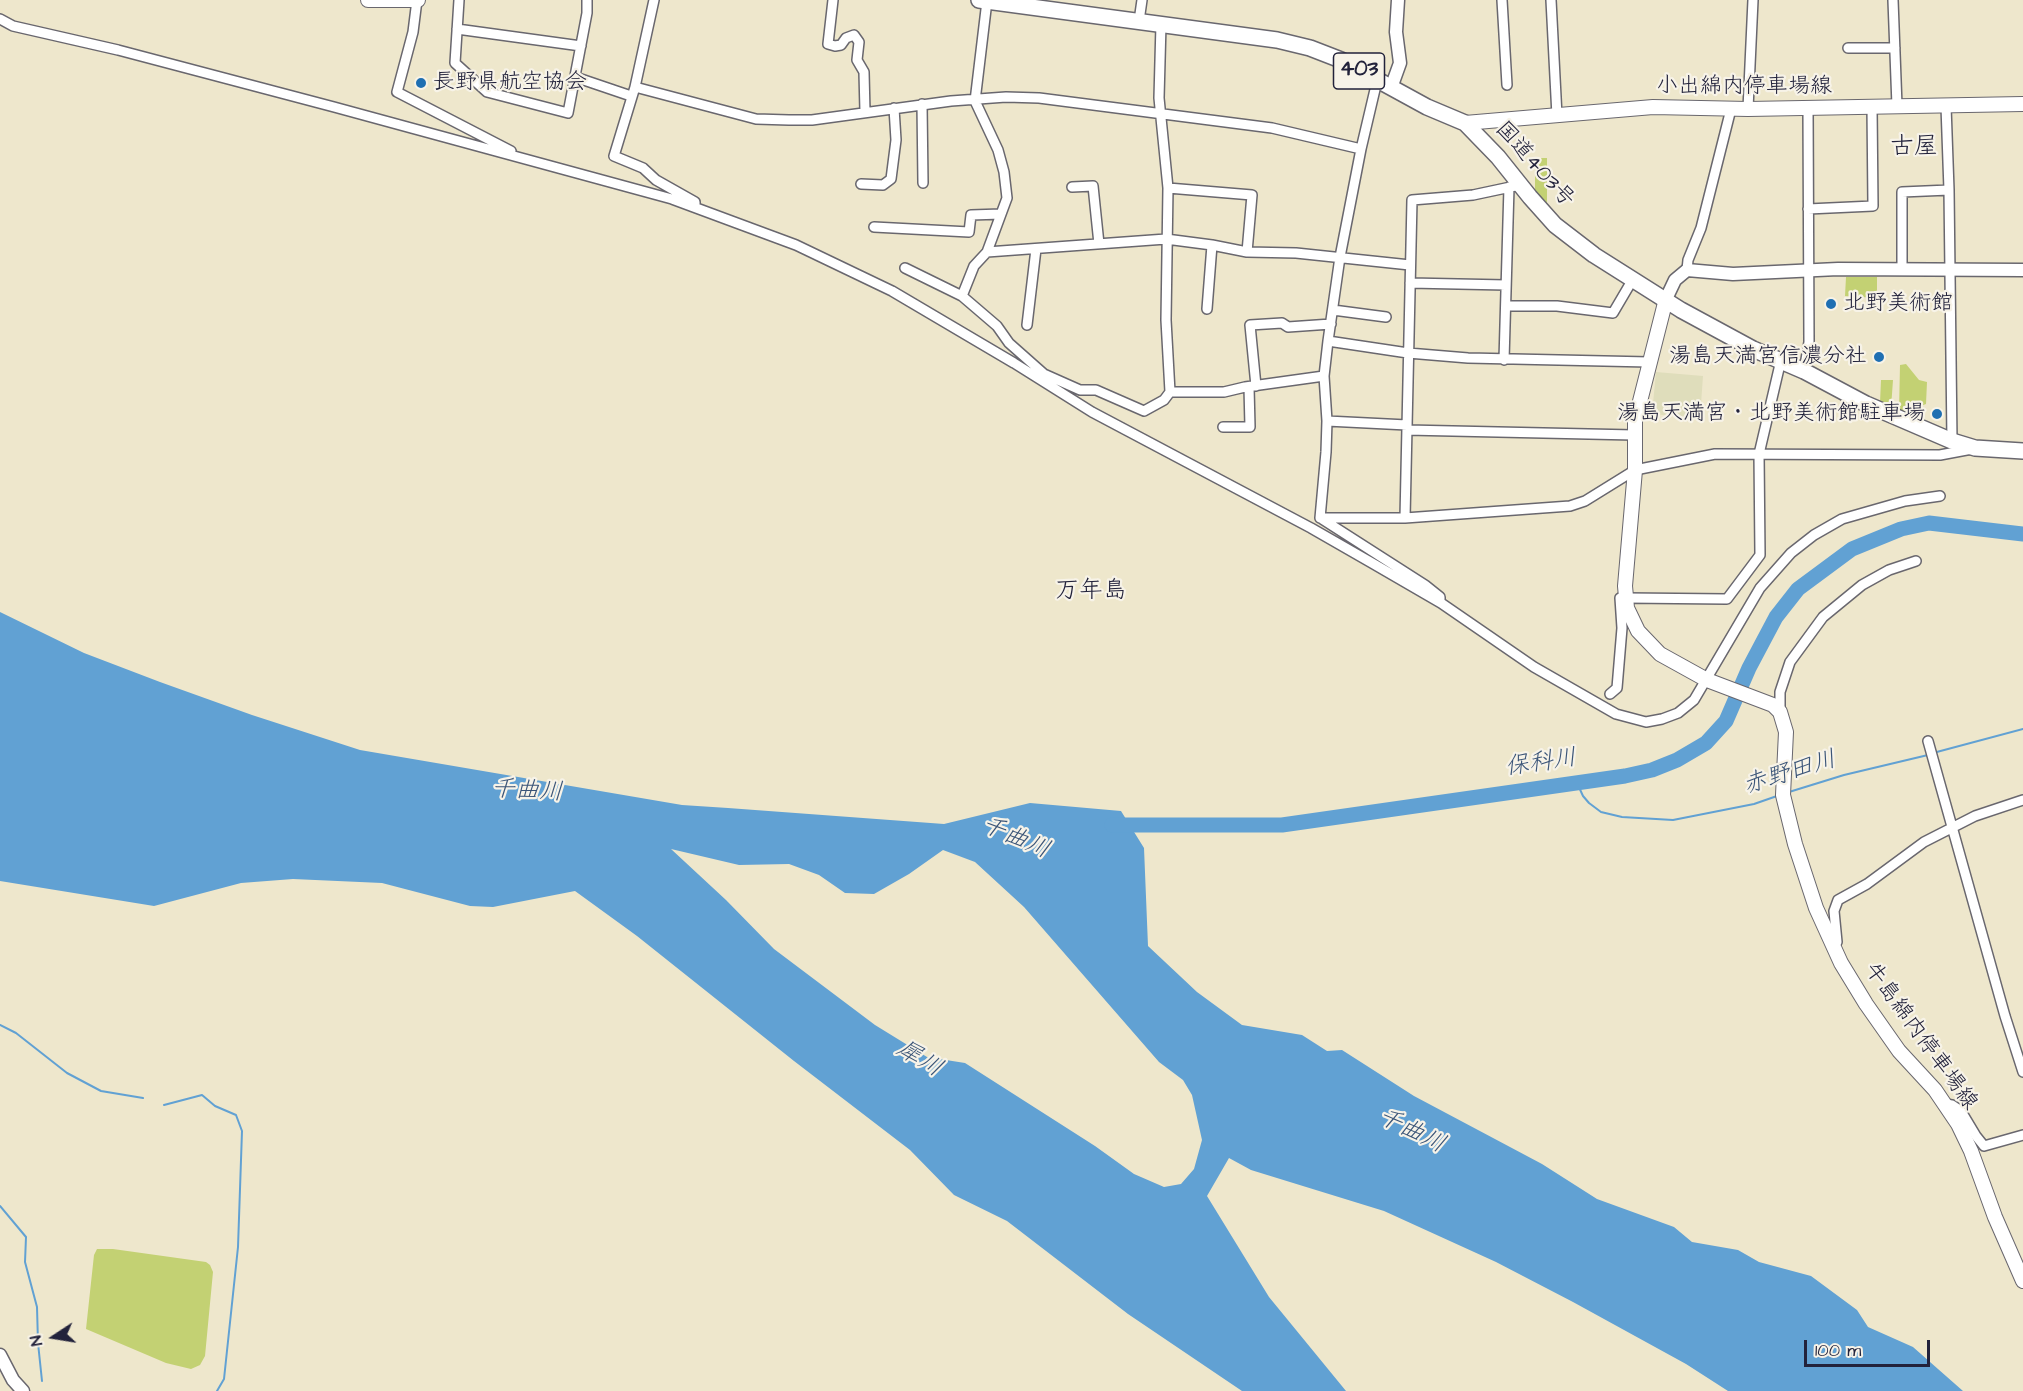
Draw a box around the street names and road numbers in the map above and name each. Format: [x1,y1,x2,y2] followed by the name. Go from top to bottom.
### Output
[1334,53,1384,89] road number: 403
[1656,74,1832,100] street label: 小出綿内停車場線
[1489,117,1579,213] street label: 国道403号
[1858,958,1982,1116] street label: 牛島綿内停車場線

